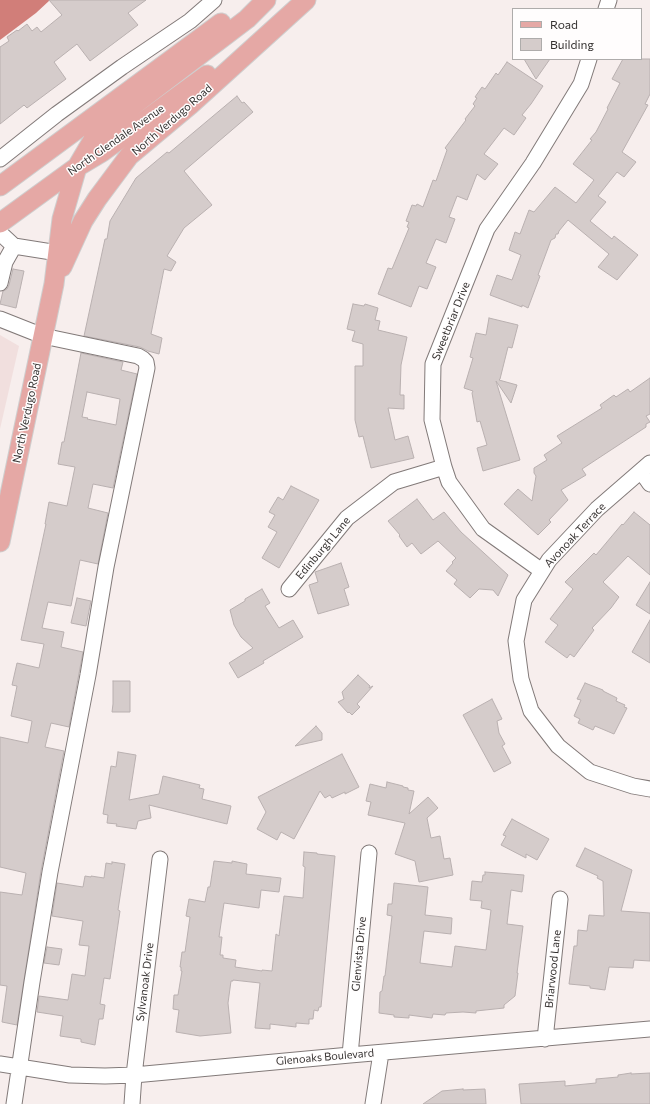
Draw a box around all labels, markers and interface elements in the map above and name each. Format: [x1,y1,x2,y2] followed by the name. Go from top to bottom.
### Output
[512,8,642,60] legend
[550,17,578,31] text: Road
[550,37,594,51] text: Building
[129,82,215,158] street label: North Verdugo Road
[65,102,167,178] street label: North Glendale Avenue
[429,280,473,362] street label: Sweetbriar Drive
[10,362,44,464] street label: North Verdugo Road
[542,500,608,570] street label: Avonoak Terrace
[293,514,353,582] street label: Edinburgh Lane
[349,916,369,992] street label: Glenvista Drive
[542,929,564,1009] street label: Briarwood Lane
[134,942,156,1022] street label: Sylvanoak Drive
[275,1046,375,1068] street label: Glenoaks Boulevard

